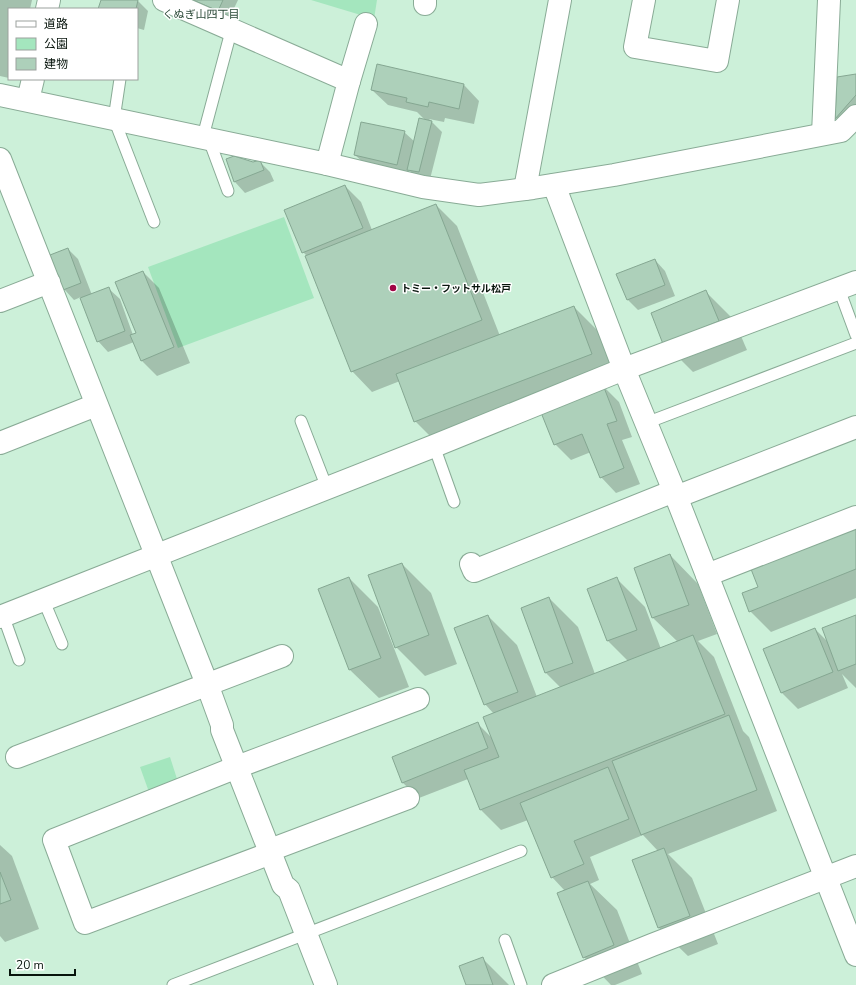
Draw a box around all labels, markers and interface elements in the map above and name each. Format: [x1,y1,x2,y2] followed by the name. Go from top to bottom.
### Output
[163,7,239,22] district label: くぬぎ山四丁目
[8,8,138,80] legend
[44,16,68,32] text: 道路
[44,36,68,52] text: 公園
[44,56,68,72] text: 建物
[401,282,511,296] place label: トミー・フットサル松戸
[388,283,398,293] marker: トミー・フットサル松戸
[10,951,75,977] scale bar
[16,957,44,973] text: 20 m

